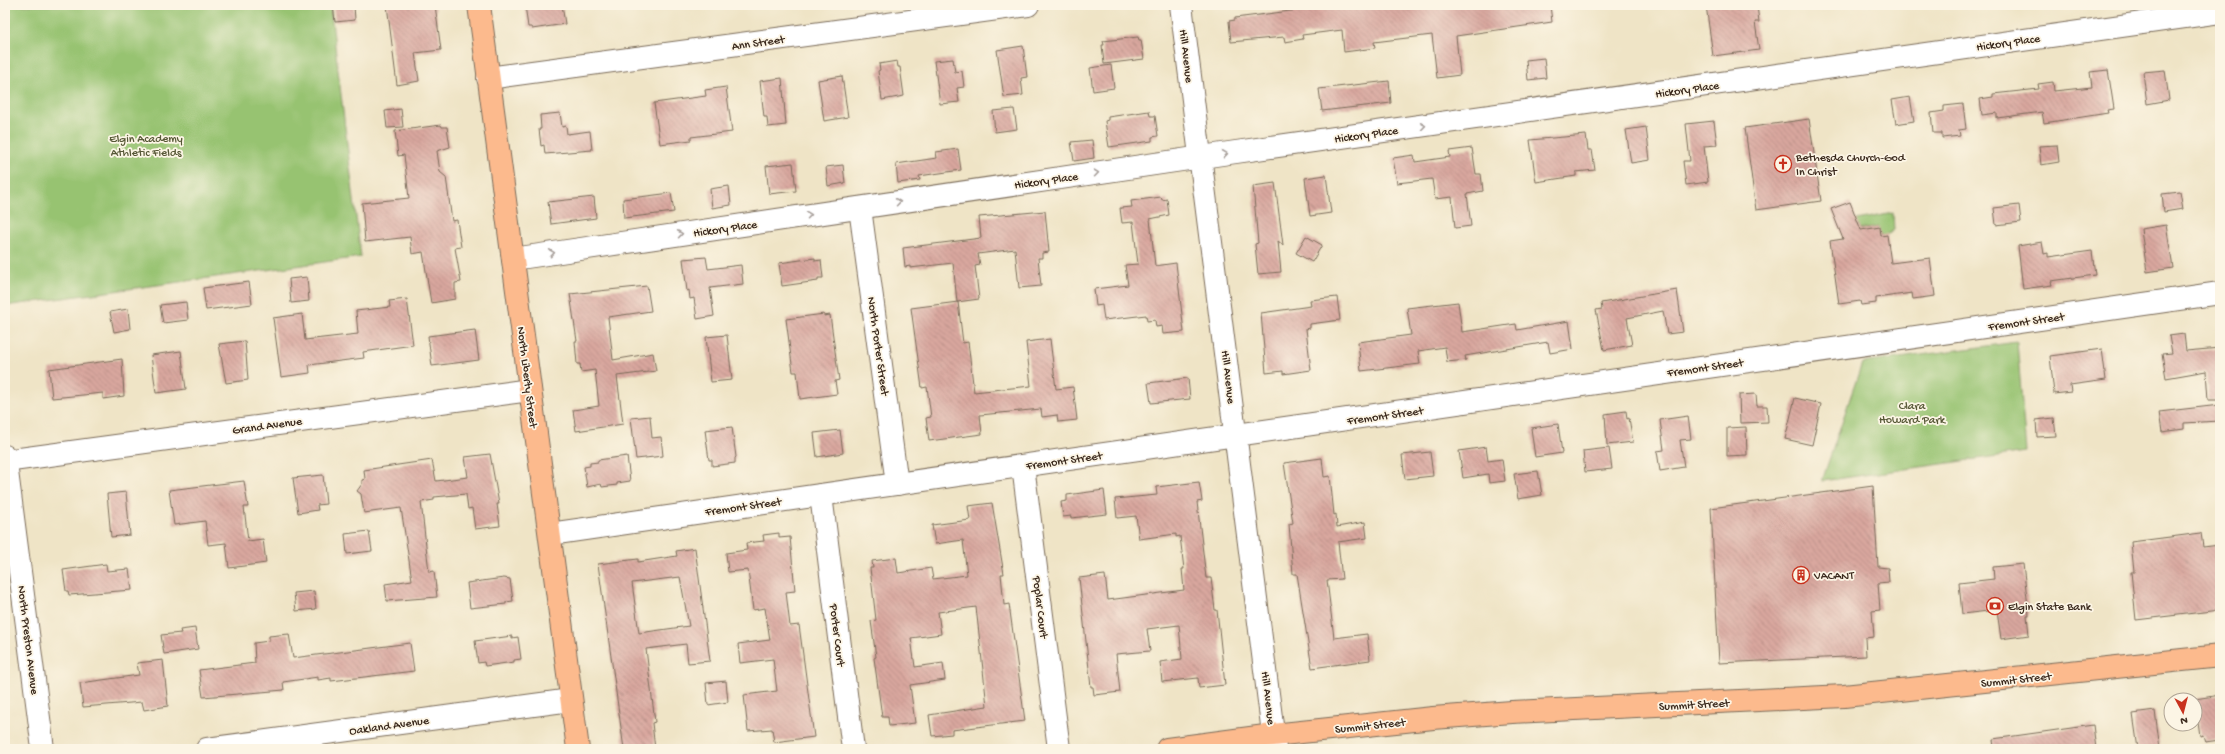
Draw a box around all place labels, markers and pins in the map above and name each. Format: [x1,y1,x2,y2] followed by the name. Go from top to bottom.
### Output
[1795,152,1906,180] place label: Bethesda Church-God In Christ
[1773,154,1793,174] church icon: Bethesda Church-God In Christ
[1791,565,1811,585] building icon: VACANT
[1813,570,1855,584] place label: VACANT
[1985,596,2005,616] bank icon: Elgin State Bank
[2008,601,2093,615] place label: Elgin State Bank

